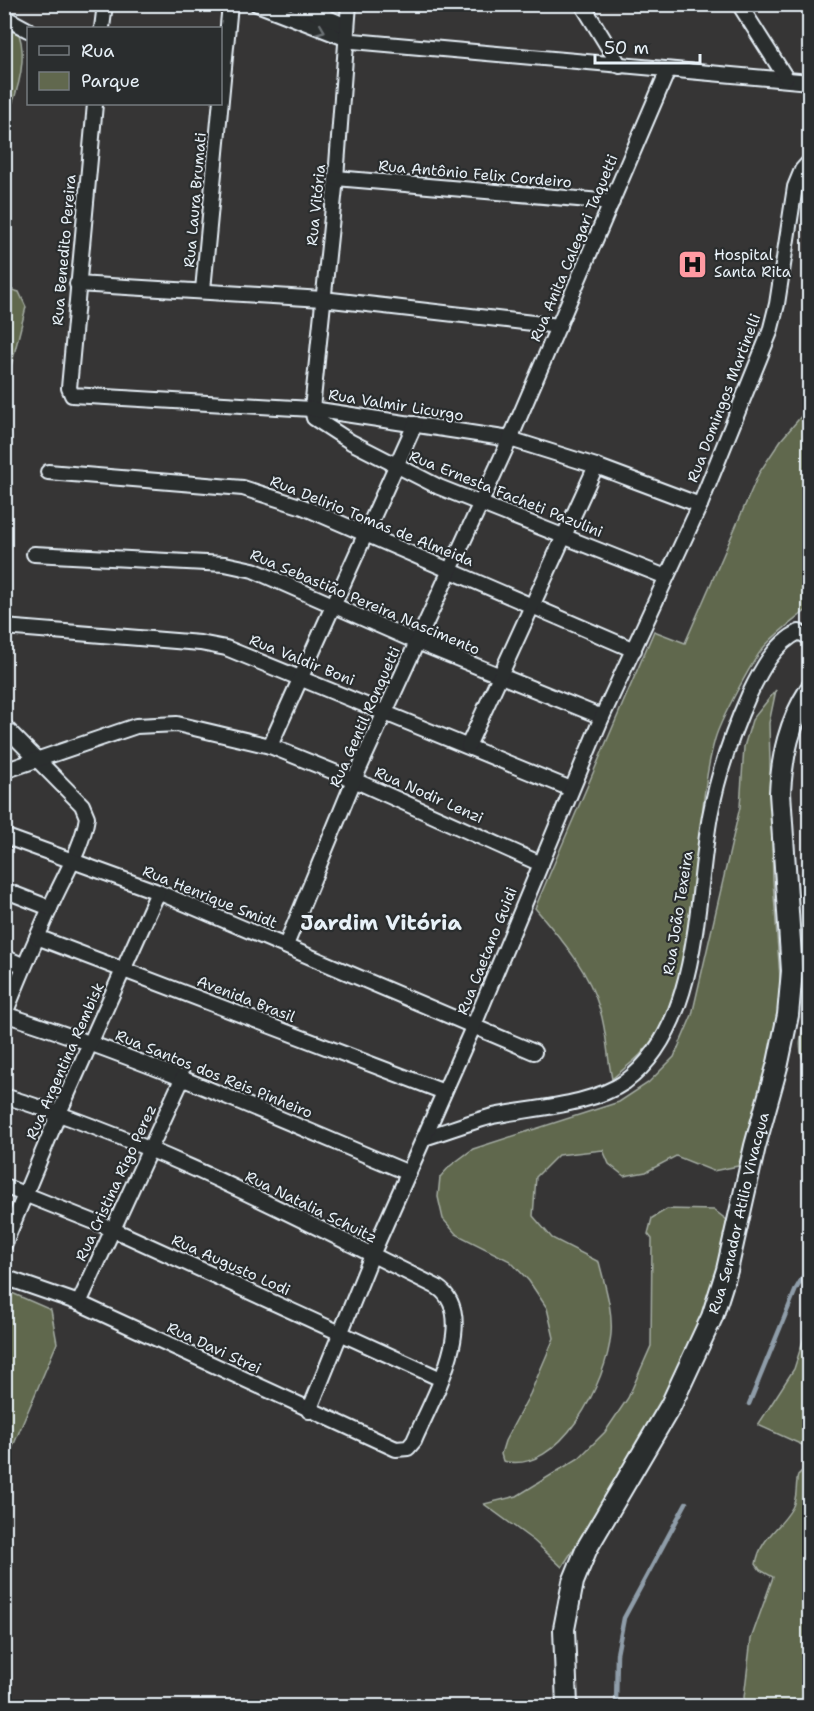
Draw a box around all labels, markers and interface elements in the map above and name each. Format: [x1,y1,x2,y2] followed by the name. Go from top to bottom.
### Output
[314,23,325,35] one-way arrow
[27,27,222,105] legend
[595,27,700,65] scale bar
[604,36,649,60] text: 50 m
[81,39,114,63] text: Rua
[81,69,140,93] text: Parque
[179,131,211,269] street label: Rua Laura Brumati
[525,151,623,345] street label: Rua Anita Calegari Taquetti
[377,156,573,192] street label: Rua Antônio Felix Cordeiro
[302,162,330,247] street label: Rua Vitória
[47,173,81,326] street label: Rua Benedito Pereira
[714,245,792,282] place label: Hospital Santa Rita
[677,248,709,280] hospital icon: Hospital Santa Rita
[683,311,765,485] street label: Rua Domingos Martinelli
[327,384,465,426] street label: Rua Valmir Licurgo
[406,446,606,542] street label: Rua Ernesta Facheti Pazulini
[267,471,477,571] street label: Rua Delirio Tomas de Almeida
[247,544,483,660] street label: Rua Sebastião Pereira Nascimento
[246,630,358,690] street label: Rua Valdir Boni
[325,643,405,791] street label: Rua Gentil Ronquetti
[371,762,487,828] street label: Rua Nodir Lenzi
[658,849,698,977] street label: Rua João Texeira
[140,861,280,933] street label: Rua Henrique Smidt
[452,884,522,1018] street label: Rua Caetano Guidi
[300,909,462,937] district label: Jardim Vitória
[194,971,298,1027] street label: Avenida Brasil
[21,979,109,1143] street label: Rua Argentina Rembisk
[112,1025,316,1123] street label: Rua Santos dos Reis Pinheiro
[71,1101,161,1265] street label: Rua Cristina Rigo Perez
[704,1109,774,1317] street label: Rua Senador Atilio Vivacqua
[242,1166,380,1248] street label: Rua Natalia Schuitz
[168,1230,294,1300] street label: Rua Augusto Lodi
[164,1317,264,1379] street label: Rua Davi Strei

